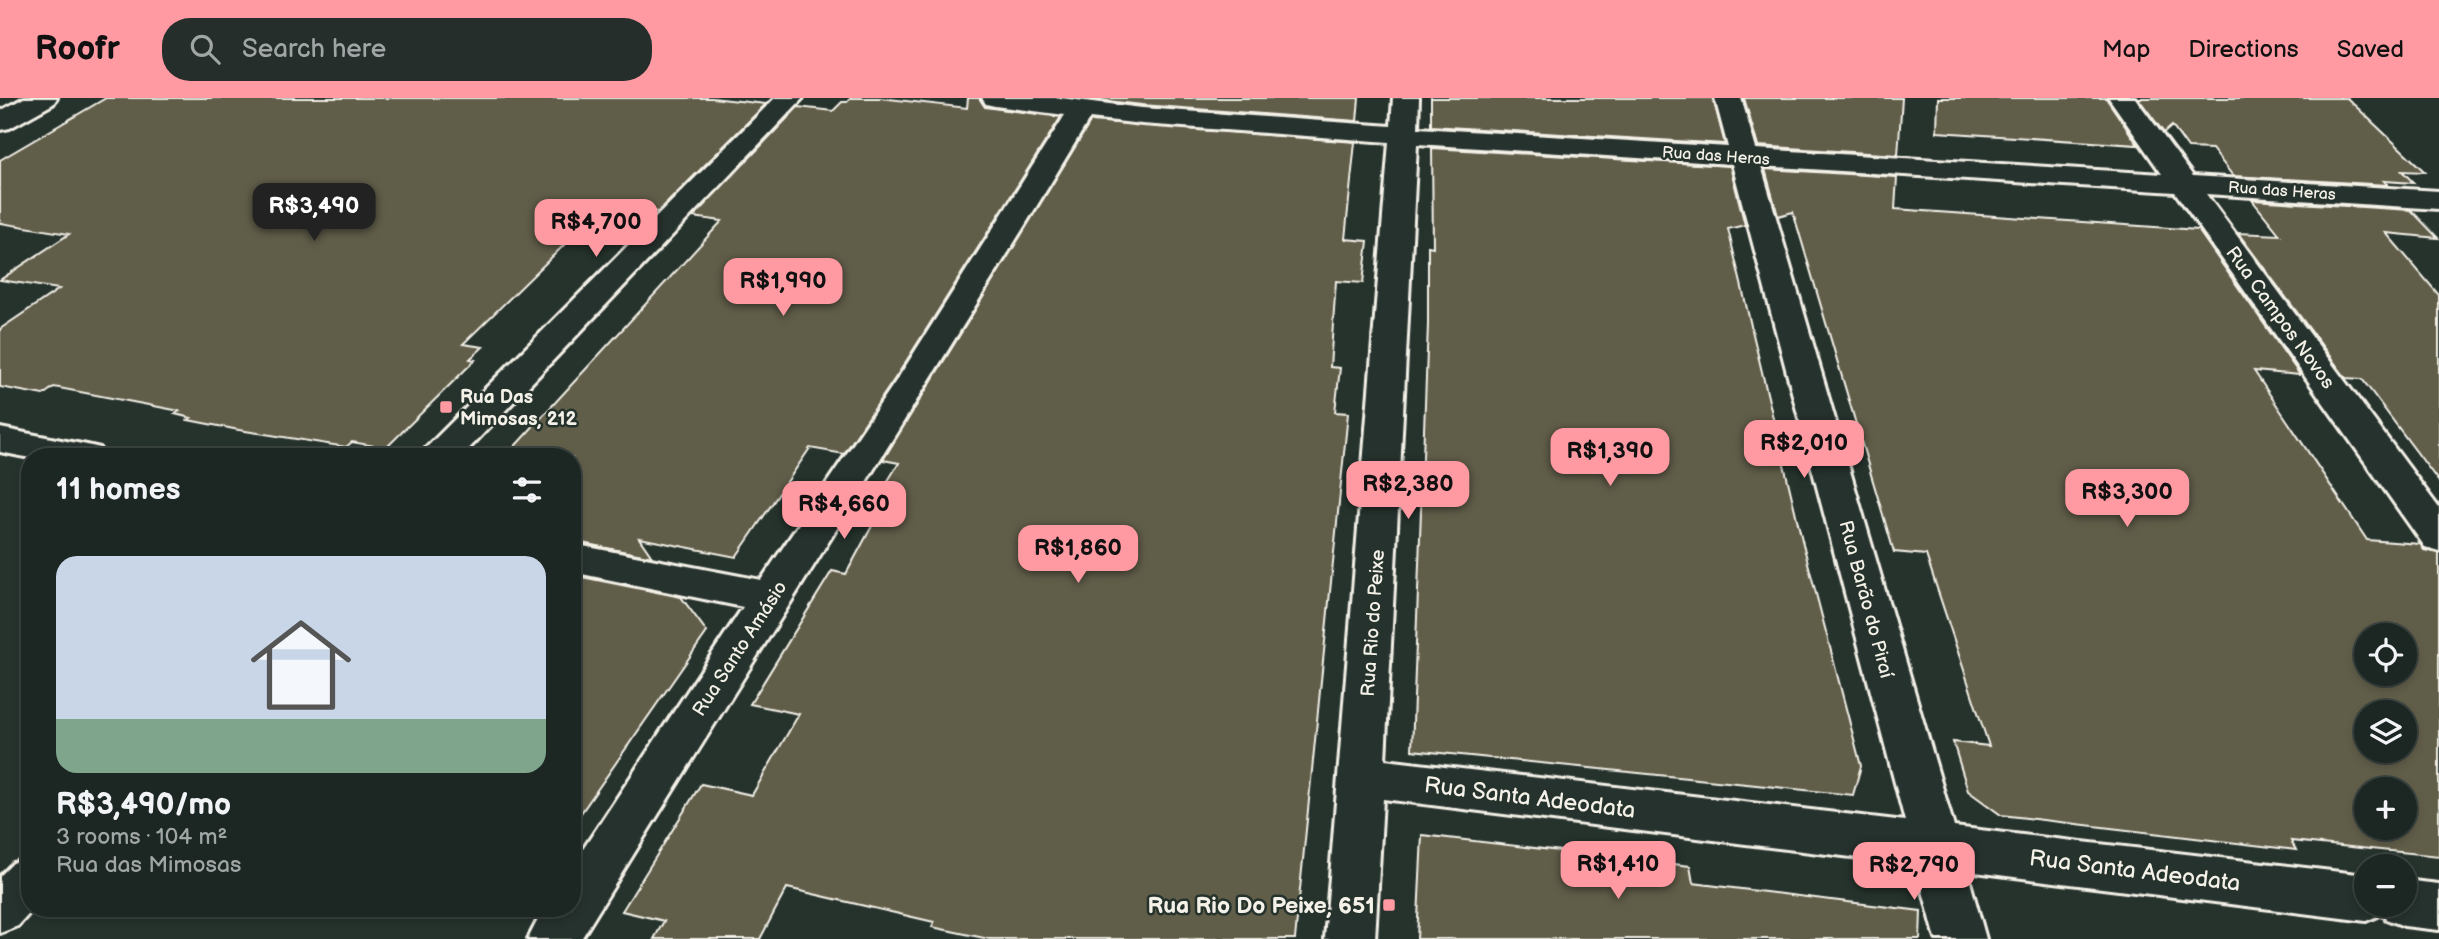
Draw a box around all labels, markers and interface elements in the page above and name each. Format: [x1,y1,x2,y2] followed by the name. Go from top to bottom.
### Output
[162,18,652,81] search box
[35,29,120,69] text: Roofr
[186,30,224,68] icon: search
[242,34,386,65] text: Search here
[2102,35,2150,64] text: Map
[2188,35,2299,64] text: Directions
[2337,35,2404,64] text: Saved
[1661,143,1770,170] street label: Rua das Heras
[2227,178,2336,205] street label: Rua das Heras
[249,184,379,243] pin: R$3,490
[269,192,359,220] text: R$3,490
[531,200,661,259] pin: R$4,700
[551,208,641,236] text: R$4,700
[2220,242,2339,394] street label: Rua Campos Novos
[718,258,848,318] pin: R$1,990
[740,267,827,295] text: R$1,990
[460,386,578,431] place label: Rua Das Mimosas, 212
[438,399,454,415] marker: Rua Das Mimosas, 212
[1739,420,1869,480] pin: R$2,010
[1545,428,1675,488] pin: R$1,390
[1760,429,1848,457] text: R$2,010
[1567,437,1653,465] text: R$1,390
[1343,462,1473,521] pin: R$2,380
[1362,470,1454,498] text: R$2,380
[2062,470,2192,529] pin: R$3,300
[508,471,546,509] icon: filters
[56,472,180,508] text: 11 homes
[2081,478,2173,506] text: R$3,300
[779,482,909,541] pin: R$4,660
[798,490,890,518] text: R$4,660
[1833,518,1898,681] street label: Rua Barão do Piraí
[1013,526,1143,585] pin: R$1,860
[1034,534,1122,562] text: R$1,860
[1357,549,1390,697] street label: Rua Rio do Peixe
[688,577,793,721] street label: Rua Santo Amásio
[238,602,364,728] icon: home
[2354,623,2417,917] map controls
[2354,623,2417,686] button: locate
[2354,700,2417,763] button: layers
[1423,771,1637,825] street label: Rua Santa Adeodata
[2354,777,2417,840] button: +
[56,787,231,823] text: R$3,490/mo
[56,823,227,851] text: 3 rooms · 104 m²
[1553,842,1683,901] pin: R$1,410
[1849,842,1979,902] pin: R$2,790
[2028,844,2242,898] street label: Rua Santa Adeodata
[1577,850,1659,878] text: R$1,410
[56,851,241,879] text: Rua das Mimosas
[1869,851,1959,879] text: R$2,790
[2354,854,2417,917] button: −
[1147,892,1375,920] place label: Rua Rio Do Peixe, 651
[1381,897,1397,913] marker: Rua Rio Do Peixe, 651

